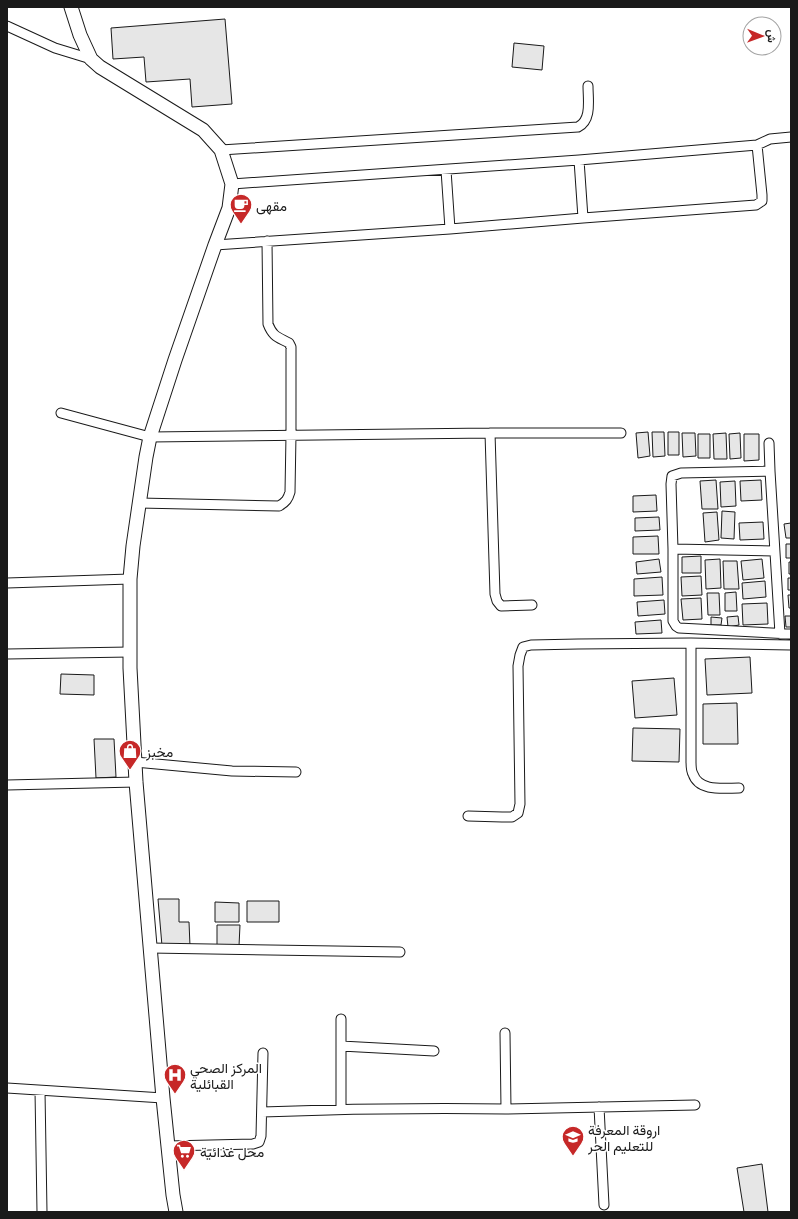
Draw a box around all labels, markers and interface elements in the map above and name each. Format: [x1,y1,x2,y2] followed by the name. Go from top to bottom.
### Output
[742,16,782,56] north arrow
[765,29,779,43] text: ش
[228,192,254,225] cafe icon: مقهى
[256,197,287,215] place label: مقهى
[117,738,143,771] shop icon: مخبز
[145,743,173,761] place label: مخبز
[190,1059,262,1093] place label: المركز الصحي القبائلية
[162,1062,188,1095] hospital icon: المركز الصحي القبائلية
[587,1121,660,1155] place label: اروقة المعرفة للتعليم الحر
[560,1124,586,1157] school or university icon: اروقة المعرفة للتعليم الحر
[171,1138,197,1171] supermarket icon: محل غذائية
[200,1143,264,1161] place label: محل غذائية

